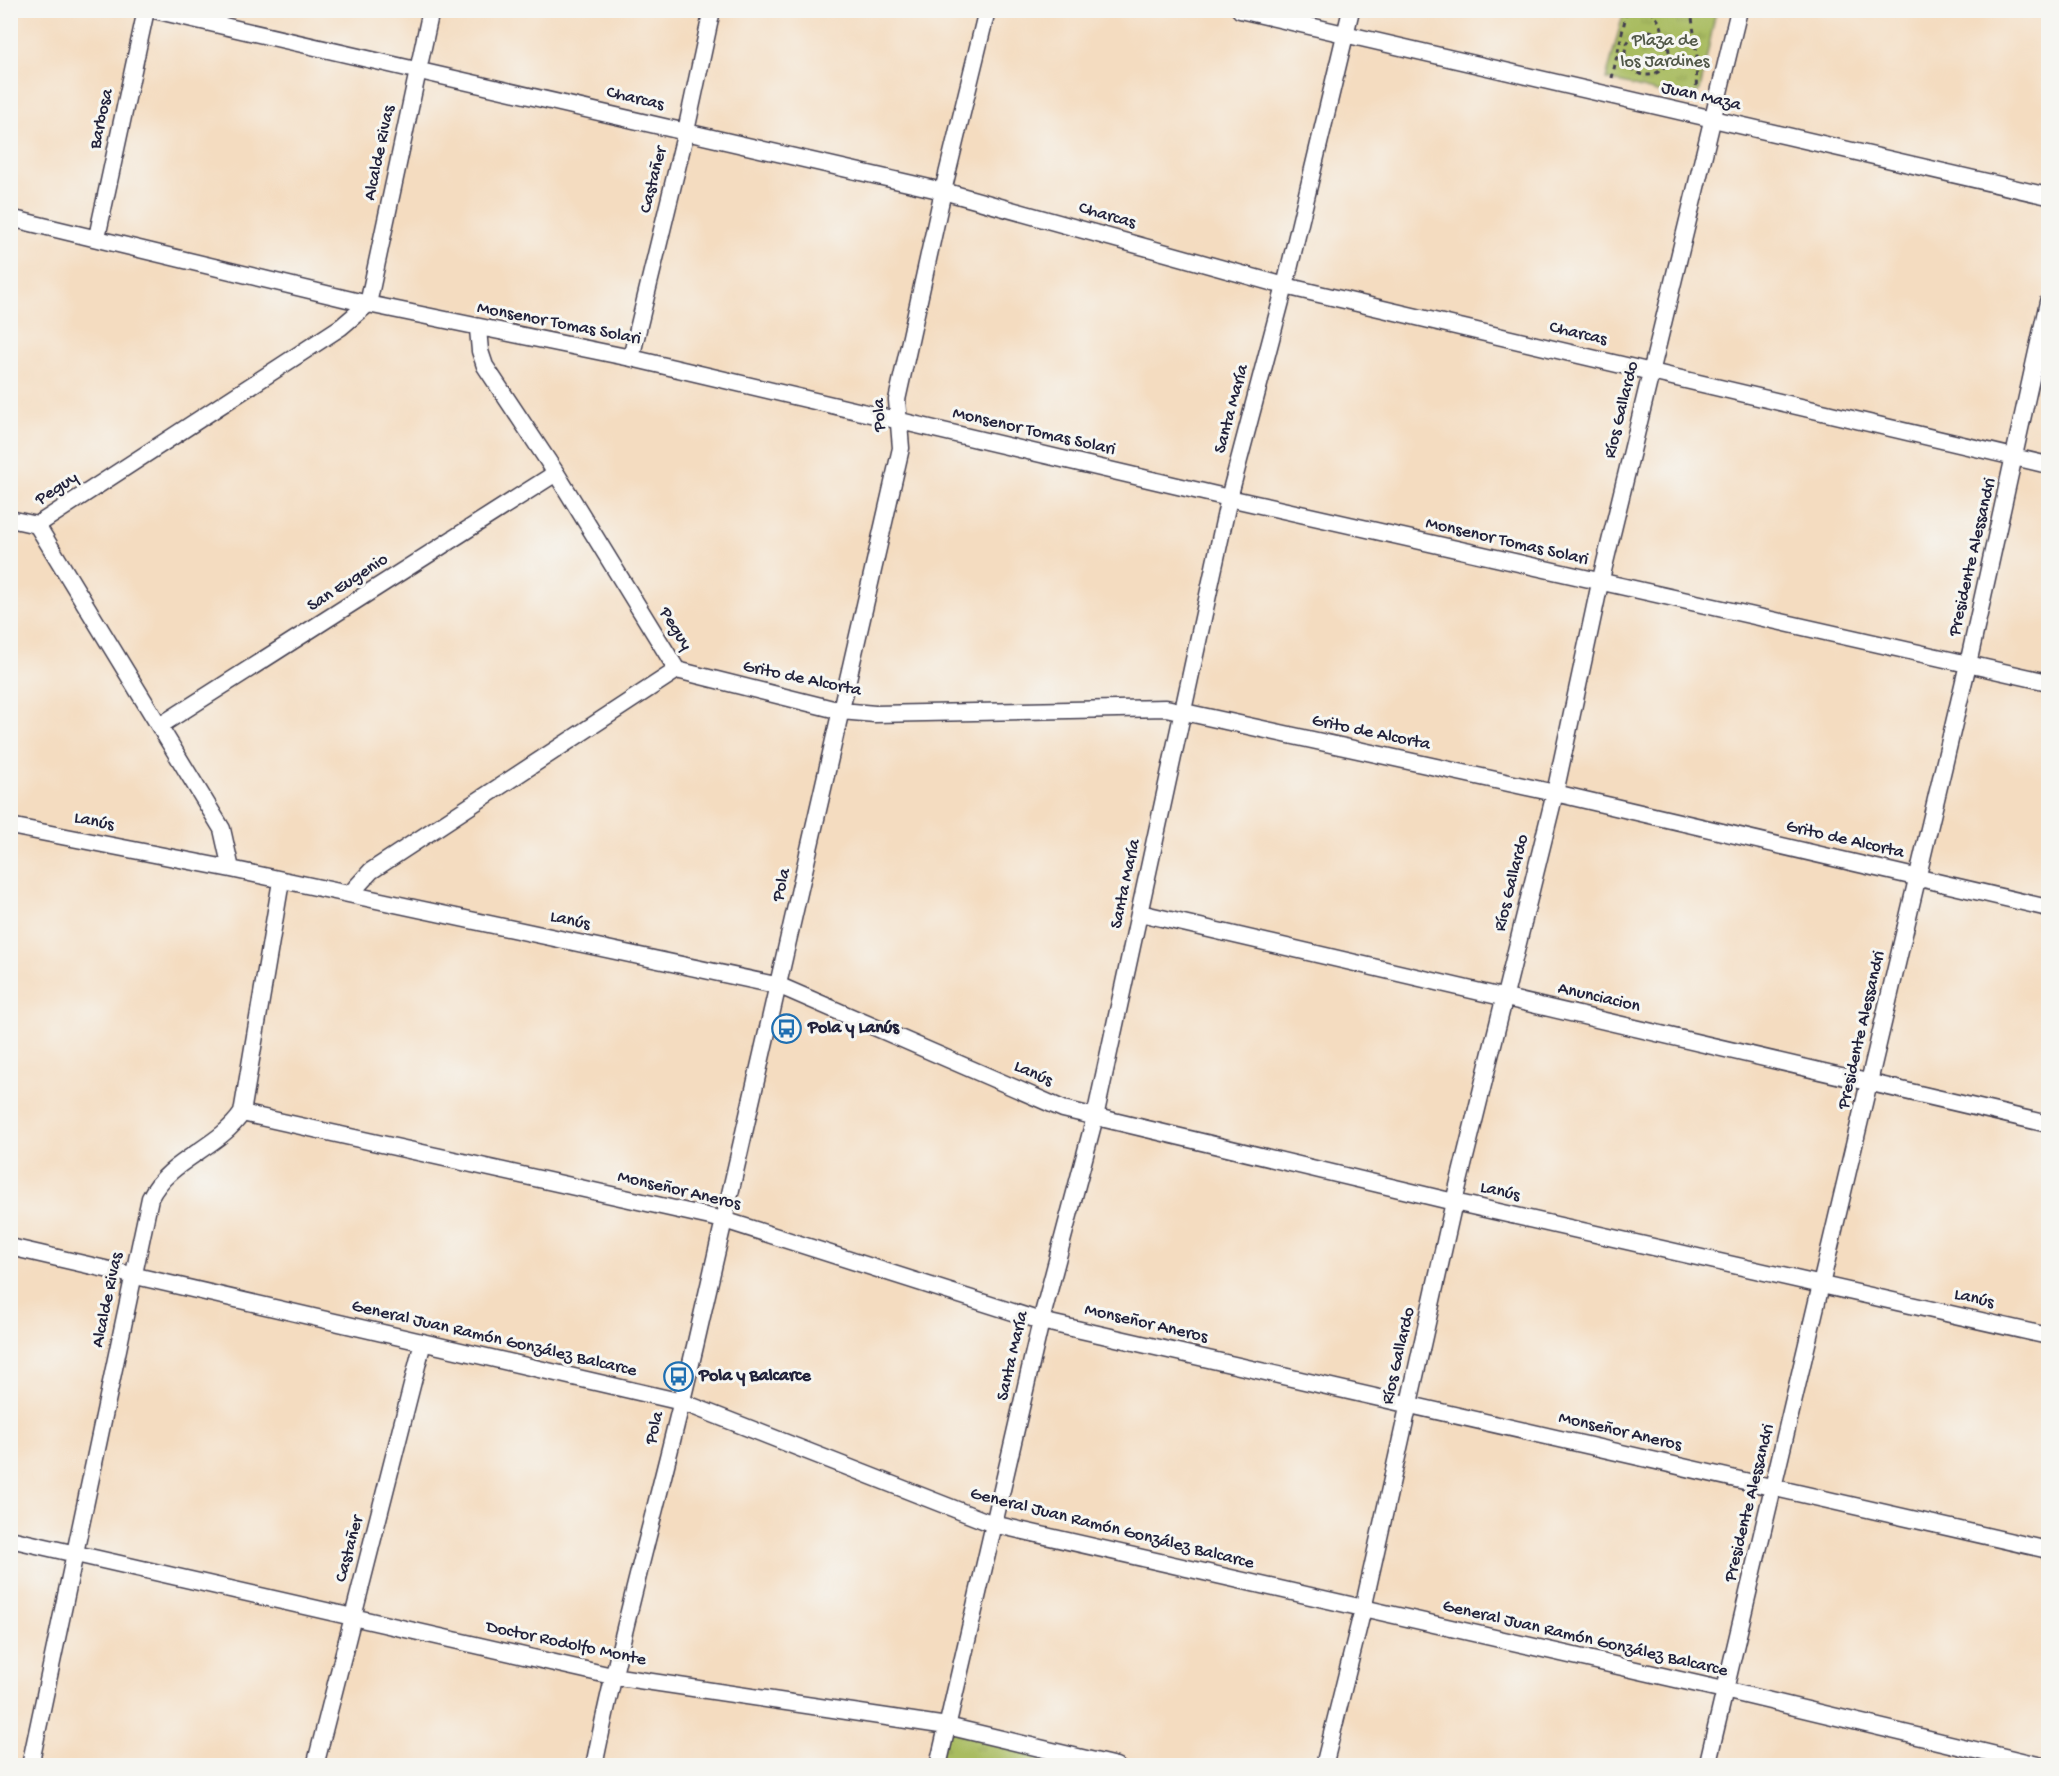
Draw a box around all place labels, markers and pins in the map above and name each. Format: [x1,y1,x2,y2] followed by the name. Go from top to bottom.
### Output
[771,1012,803,1044] bus stop icon: Pola y Lanús
[807,1018,900,1039] place label: Pola y Lanús
[662,1360,694,1392] bus stop icon: Pola y Balcarce
[698,1366,811,1387] place label: Pola y Balcarce

